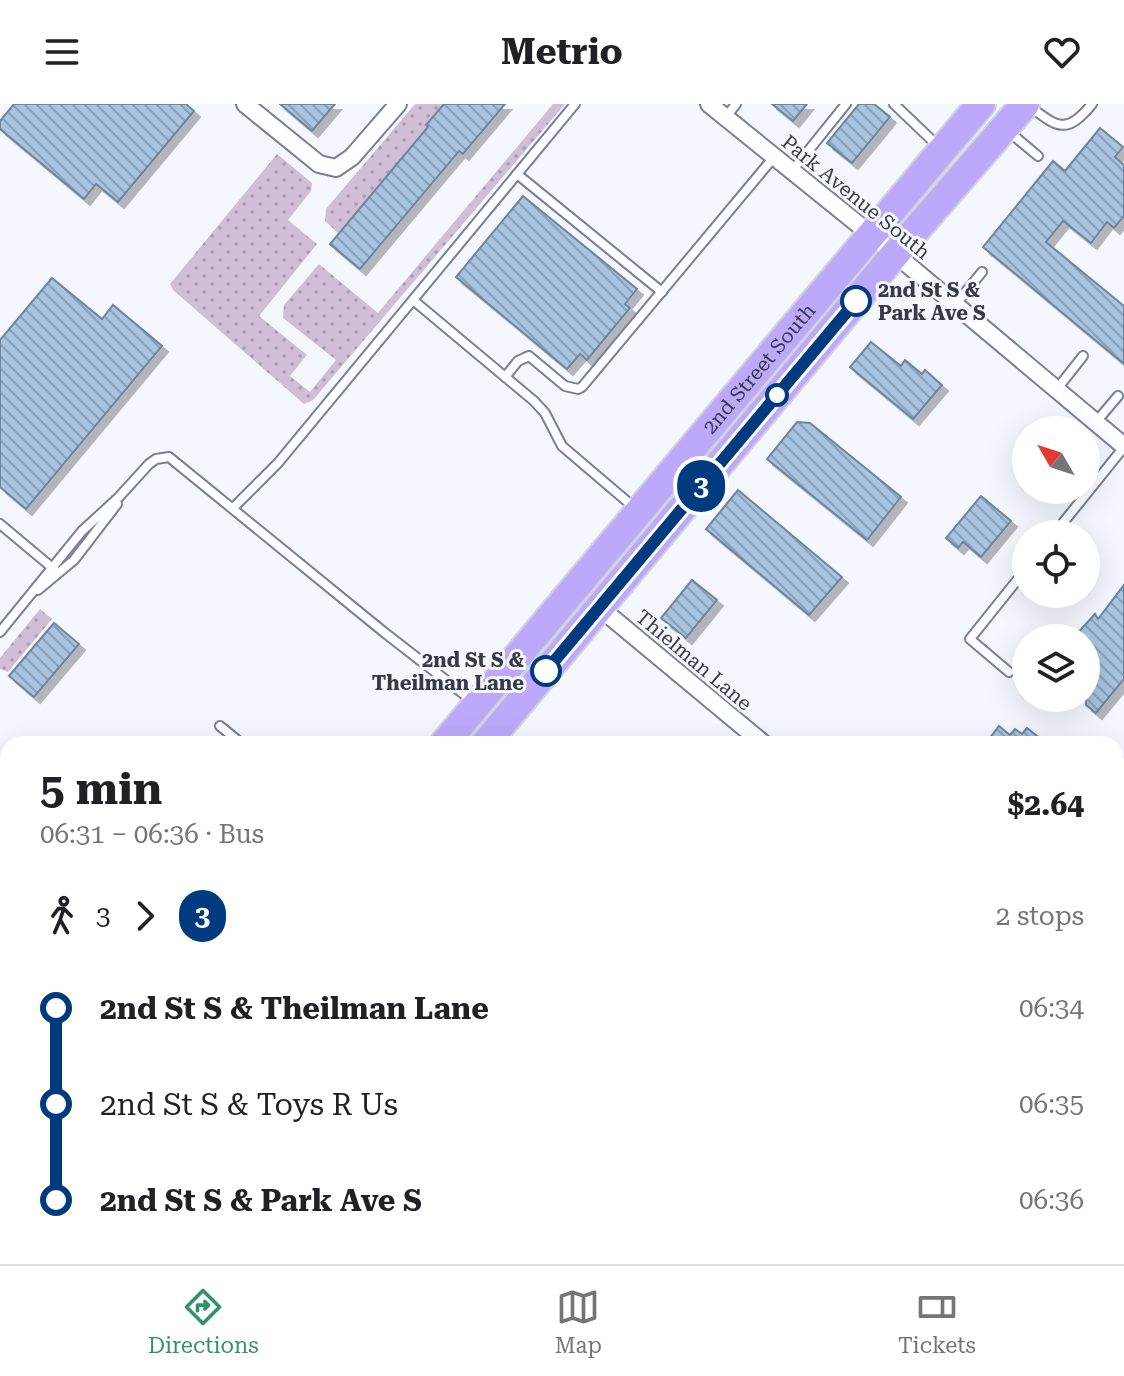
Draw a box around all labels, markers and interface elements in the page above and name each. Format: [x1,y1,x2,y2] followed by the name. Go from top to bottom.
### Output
[40,30,84,74] icon: menu
[1040,30,1084,74] icon: heart
[501,31,623,73] text: Metrio
[777,130,935,264] street label: Park Avenue South
[878,278,986,325] place label: 2nd St S & Park Ave S
[841,286,871,316] marker: 2nd St S & Park Ave S
[698,299,820,439] street label: 2nd Street South
[766,384,788,406] unlabelled marker
[1012,416,1100,504] north arrow
[1012,416,1100,712] map controls
[675,460,727,512] line badge: 3
[693,469,709,502] text: 3
[1012,520,1100,608] button: locate
[631,605,757,715] street label: Thielman Lane
[1012,624,1100,712] button: layers
[372,648,524,695] place label: 2nd St S & Theilman Lane
[531,656,561,686] marker: 2nd St S & Theilman Lane
[40,763,162,815] text: 5 min
[1007,787,1084,822] text: $2.64
[40,819,264,849] text: 06:31 – 06:36 · Bus
[40,894,84,938] icon: walk
[123,894,167,938] icon: forward
[195,899,210,932] text: 3
[96,901,111,931] text: 3
[996,901,1084,931] text: 2 stops
[100,991,489,1026] text: 2nd St S & Theilman Lane
[1019,993,1084,1023] text: 06:34
[100,1087,398,1122] text: 2nd St S & Toys R Us
[1019,1089,1084,1119] text: 06:35
[100,1183,422,1218] text: 2nd St S & Park Ave S
[1019,1185,1084,1215] text: 06:36
[148,1285,259,1358] tab: Directions
[555,1285,602,1358] tab: Map
[898,1285,976,1358] tab: Tickets

